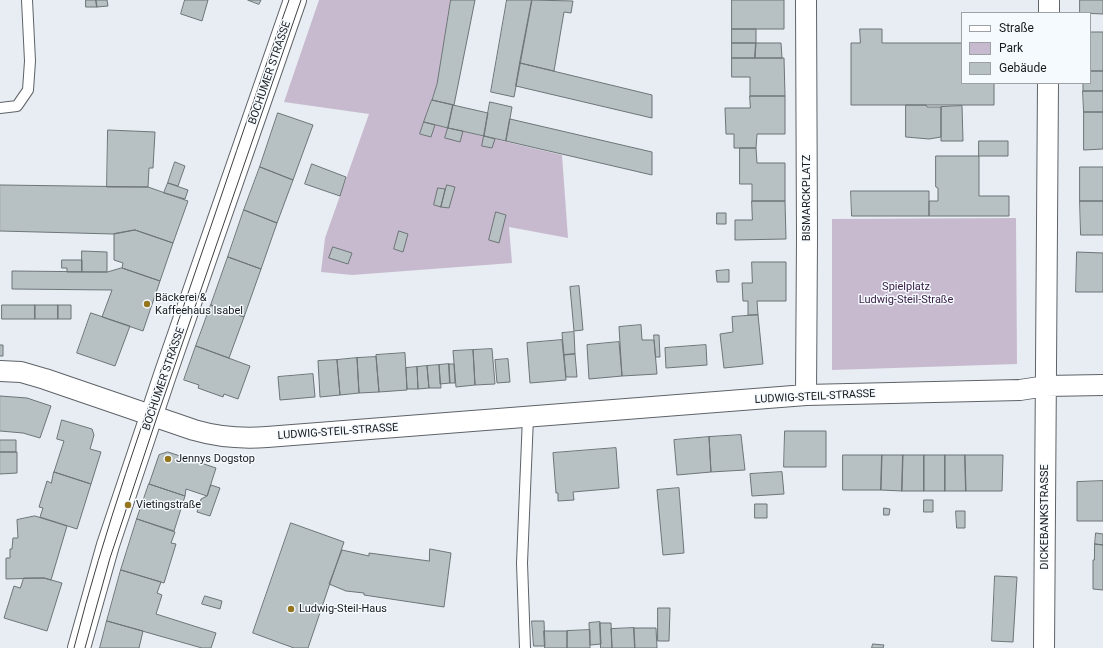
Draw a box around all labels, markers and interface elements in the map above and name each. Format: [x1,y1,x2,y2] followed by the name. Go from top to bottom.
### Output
[961,12,1091,84] legend
[246,20,294,126] street label: BOCHUMER STRASSE
[999,21,1034,35] text: Straße
[999,41,1023,55] text: Park
[999,61,1047,75] text: Gebäude
[800,155,814,241] street label: BISMARCKPLATZ
[859,280,953,306] park label: Spielplatz Ludwig-Steil-Straße
[155,291,243,317] place label: Bäckerei & Kaffeehaus Isabel
[142,299,152,309] marker: Bäckerei & Kaffeehaus Isabel
[140,326,188,432] street label: BOCHUMER STRASSE
[754,387,876,407] street label: LUDWIG-STEIL-STRASSE
[277,421,399,443] street label: LUDWIG-STEIL-STRASSE
[176,452,255,466] place label: Jennys Dogstop
[163,454,173,464] marker: Jennys Dogstop
[1038,464,1052,570] street label: DICKEBANKSTRASSE
[136,498,201,512] place label: Vietingstraße
[123,500,133,510] marker: Vietingstraße
[299,602,387,616] place label: Ludwig-Steil-Haus
[286,604,296,614] marker: Ludwig-Steil-Haus

